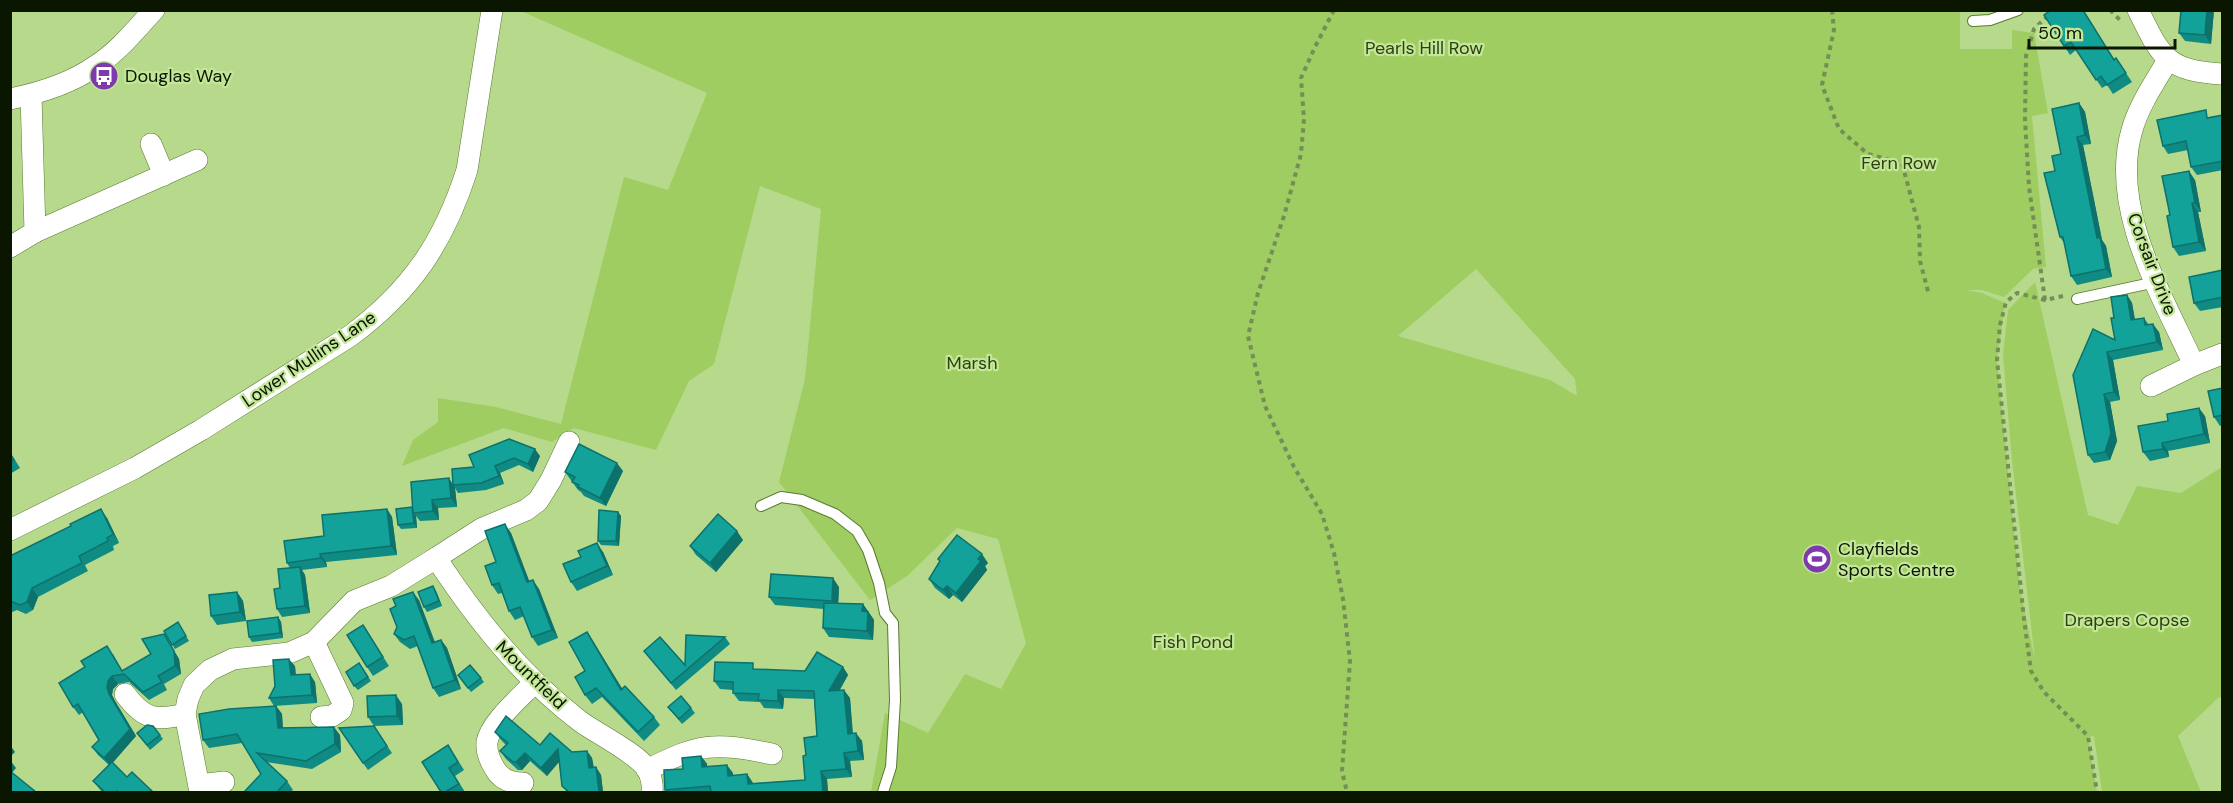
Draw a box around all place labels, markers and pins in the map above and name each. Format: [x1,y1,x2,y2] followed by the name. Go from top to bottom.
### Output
[88,60,120,92] bus stop icon: Douglas Way
[125,64,232,88] place label: Douglas Way
[1838,537,1955,582] place label: Clayfields Sports Centre
[1801,543,1833,575] sports icon: Clayfields Sports Centre

